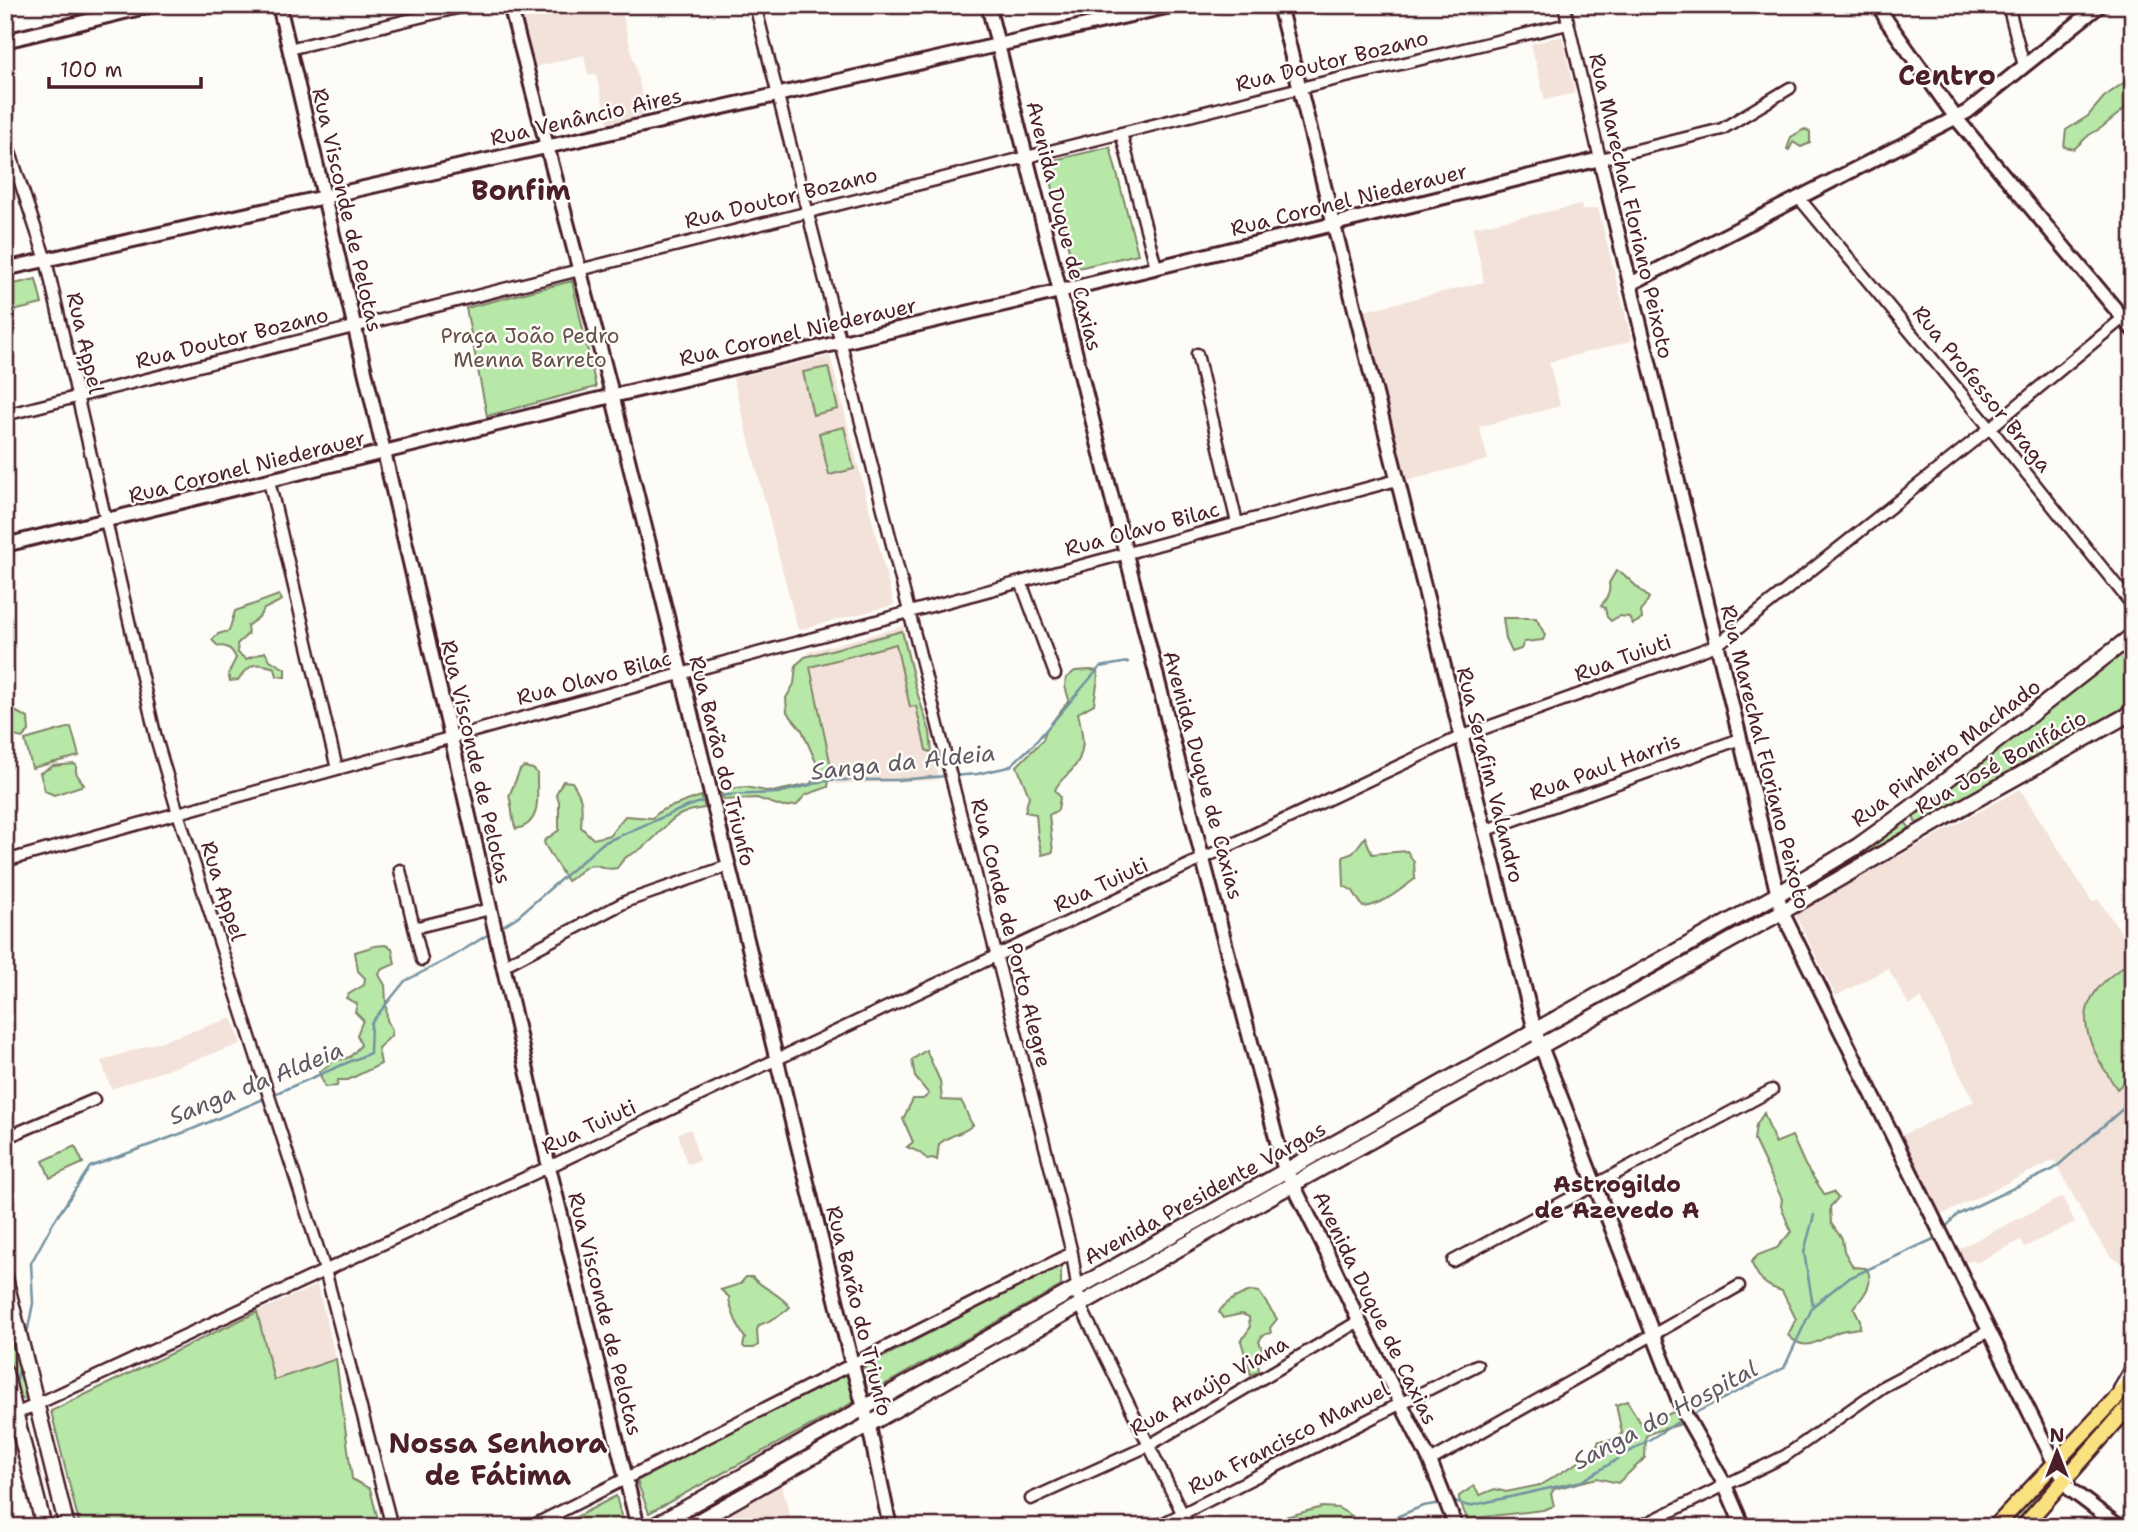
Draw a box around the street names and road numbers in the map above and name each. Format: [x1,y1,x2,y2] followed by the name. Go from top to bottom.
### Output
[1233,24,1431,98] street label: Rua Doutor Bozano
[1582,50,1680,362] street label: Rua Marechal Floriano Peixoto
[487,81,685,153] street label: Rua Venâncio Aires
[305,85,389,335] street label: Rua Visconde de Pelotas
[1019,98,1109,354] street label: Avenida Duque de Caxias
[1228,157,1470,243] street label: Rua Coronel Niederauer
[682,161,880,235] street label: Rua Doutor Bozano
[60,290,110,397] street label: Rua Appel
[676,291,920,373] street label: Rua Coronel Niederauer
[1906,300,2058,478] street label: Rua Professor Braga
[133,301,331,375] street label: Rua Doutor Bozano
[126,424,368,510] street label: Rua Coronel Niederauer
[1062,495,1222,563] street label: Rua Olavo Bilac
[1714,602,1816,912] street label: Rua Marechal Floriano Peixoto
[1571,628,1675,688] street label: Rua Tuiuti
[434,637,518,887] street label: Rua Visconde de Pelotas
[514,644,674,712] street label: Rua Olavo Bilac
[1156,647,1250,903] street label: Avenida Duque de Caxias
[682,653,762,869] street label: Rua Barão do Triunfo
[1450,664,1530,886] street label: Rua Serafim Valandro
[1846,673,2046,833] street label: Rua Pinheiro Machado
[1911,703,2091,821] street label: Rua José Bonifácio
[1526,727,1684,807] street label: Rua Paul Harris
[964,796,1058,1070] street label: Rua Conde de Porto Alegre
[194,838,252,945] street label: Rua Appel
[1049,851,1153,919] street label: Rua Tuiuti
[537,1093,641,1161] street label: Rua Tuiuti
[1079,1115,1331,1271] street label: Avenida Presidente Vargas
[1306,1187,1444,1429] street label: Avenida Duque de Caxias
[561,1189,649,1439] street label: Rua Visconde de Pelotas
[819,1203,899,1419] street label: Rua Barão do Triunfo
[1125,1329,1293,1443] street label: Rua Araújo Viana
[1183,1375,1395,1501] street label: Rua Francisco Manuel

